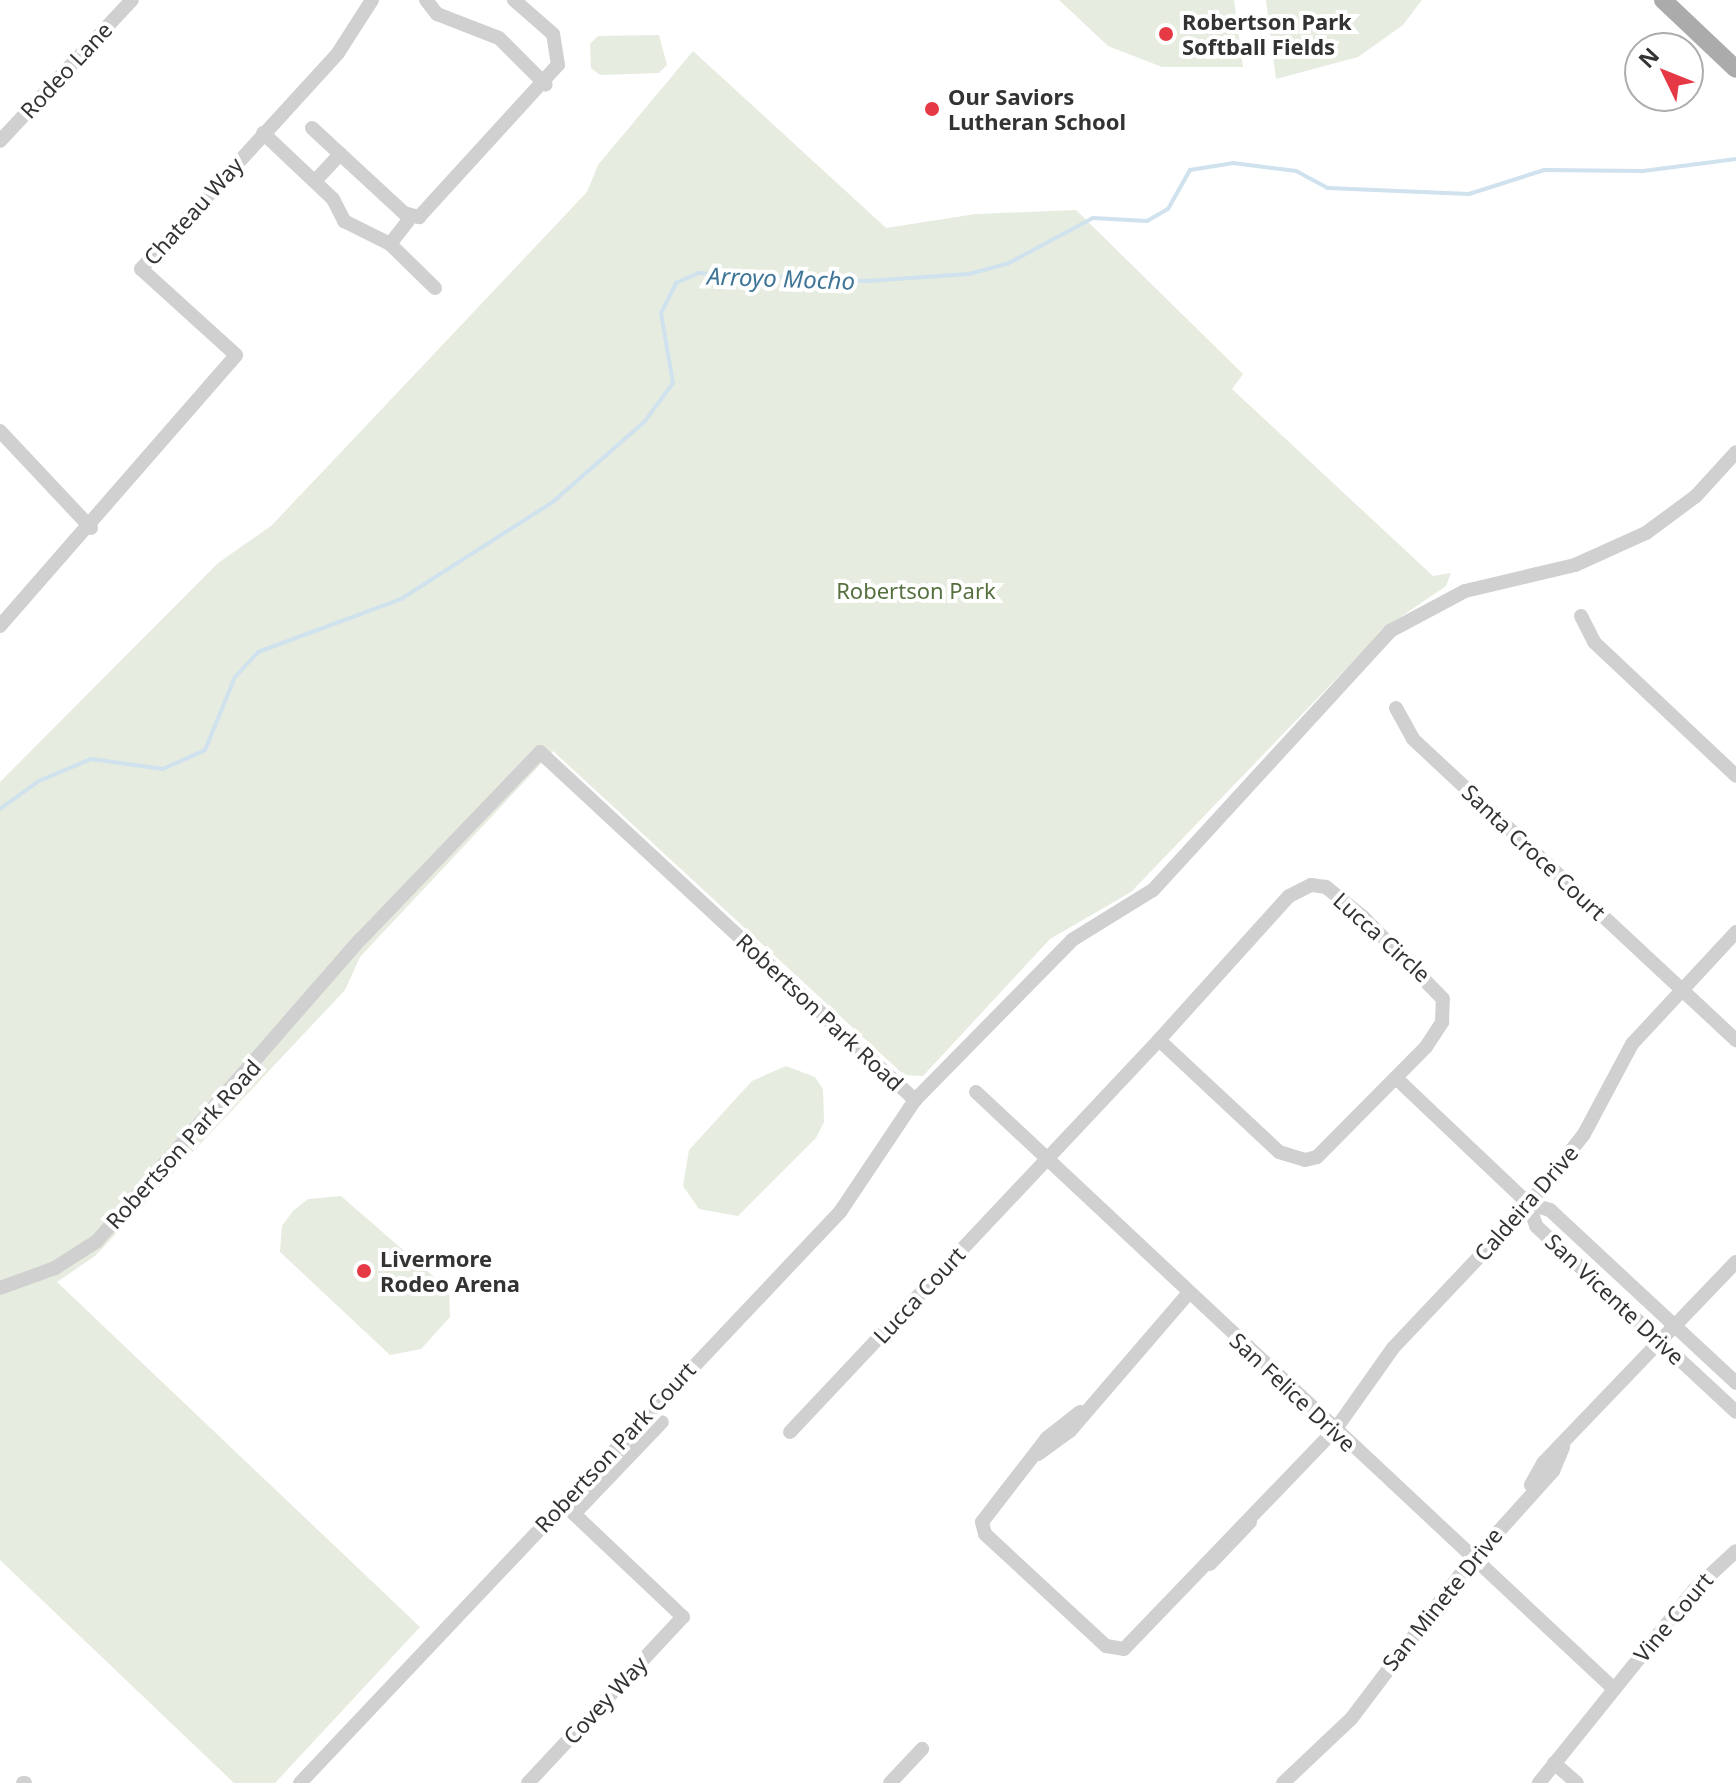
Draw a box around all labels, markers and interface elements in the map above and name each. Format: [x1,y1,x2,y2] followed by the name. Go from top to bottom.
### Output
[1182,8,1352,60] place label: Robertson Park Softball Fields
[15,16,117,124] street label: Rodeo Lane
[1157,25,1175,43] marker: Robertson Park Softball Fields
[1624,32,1704,112] north arrow
[1631,40,1665,74] text: N
[948,83,1126,134] place label: Our Saviors Lutheran School
[923,100,941,118] marker: Our Saviors Lutheran School
[138,152,248,270] street label: Chateau Way
[707,261,855,295] water label: Arroyo Mocho
[836,578,996,604] park label: Robertson Park
[1457,779,1611,925] street label: Santa Croce Court
[1328,887,1436,987] street label: Lucca Circle
[731,928,909,1096] street label: Robertson Park Road
[100,1054,266,1234] street label: Robertson Park Road
[1469,1140,1583,1266] street label: Caldeira Drive
[1540,1228,1690,1370] street label: San Vicente Drive
[868,1241,970,1349] street label: Lucca Court
[380,1245,520,1296] place label: Livermore Rodeo Arena
[355,1262,373,1280] marker: Livermore Rodeo Arena
[1225,1327,1361,1457] street label: San Felice Drive
[529,1356,701,1538] street label: Robertson Park Court
[1376,1522,1508,1676] street label: San Minete Drive
[1628,1567,1718,1667] street label: Vine Court
[558,1651,652,1749] street label: Covey Way

